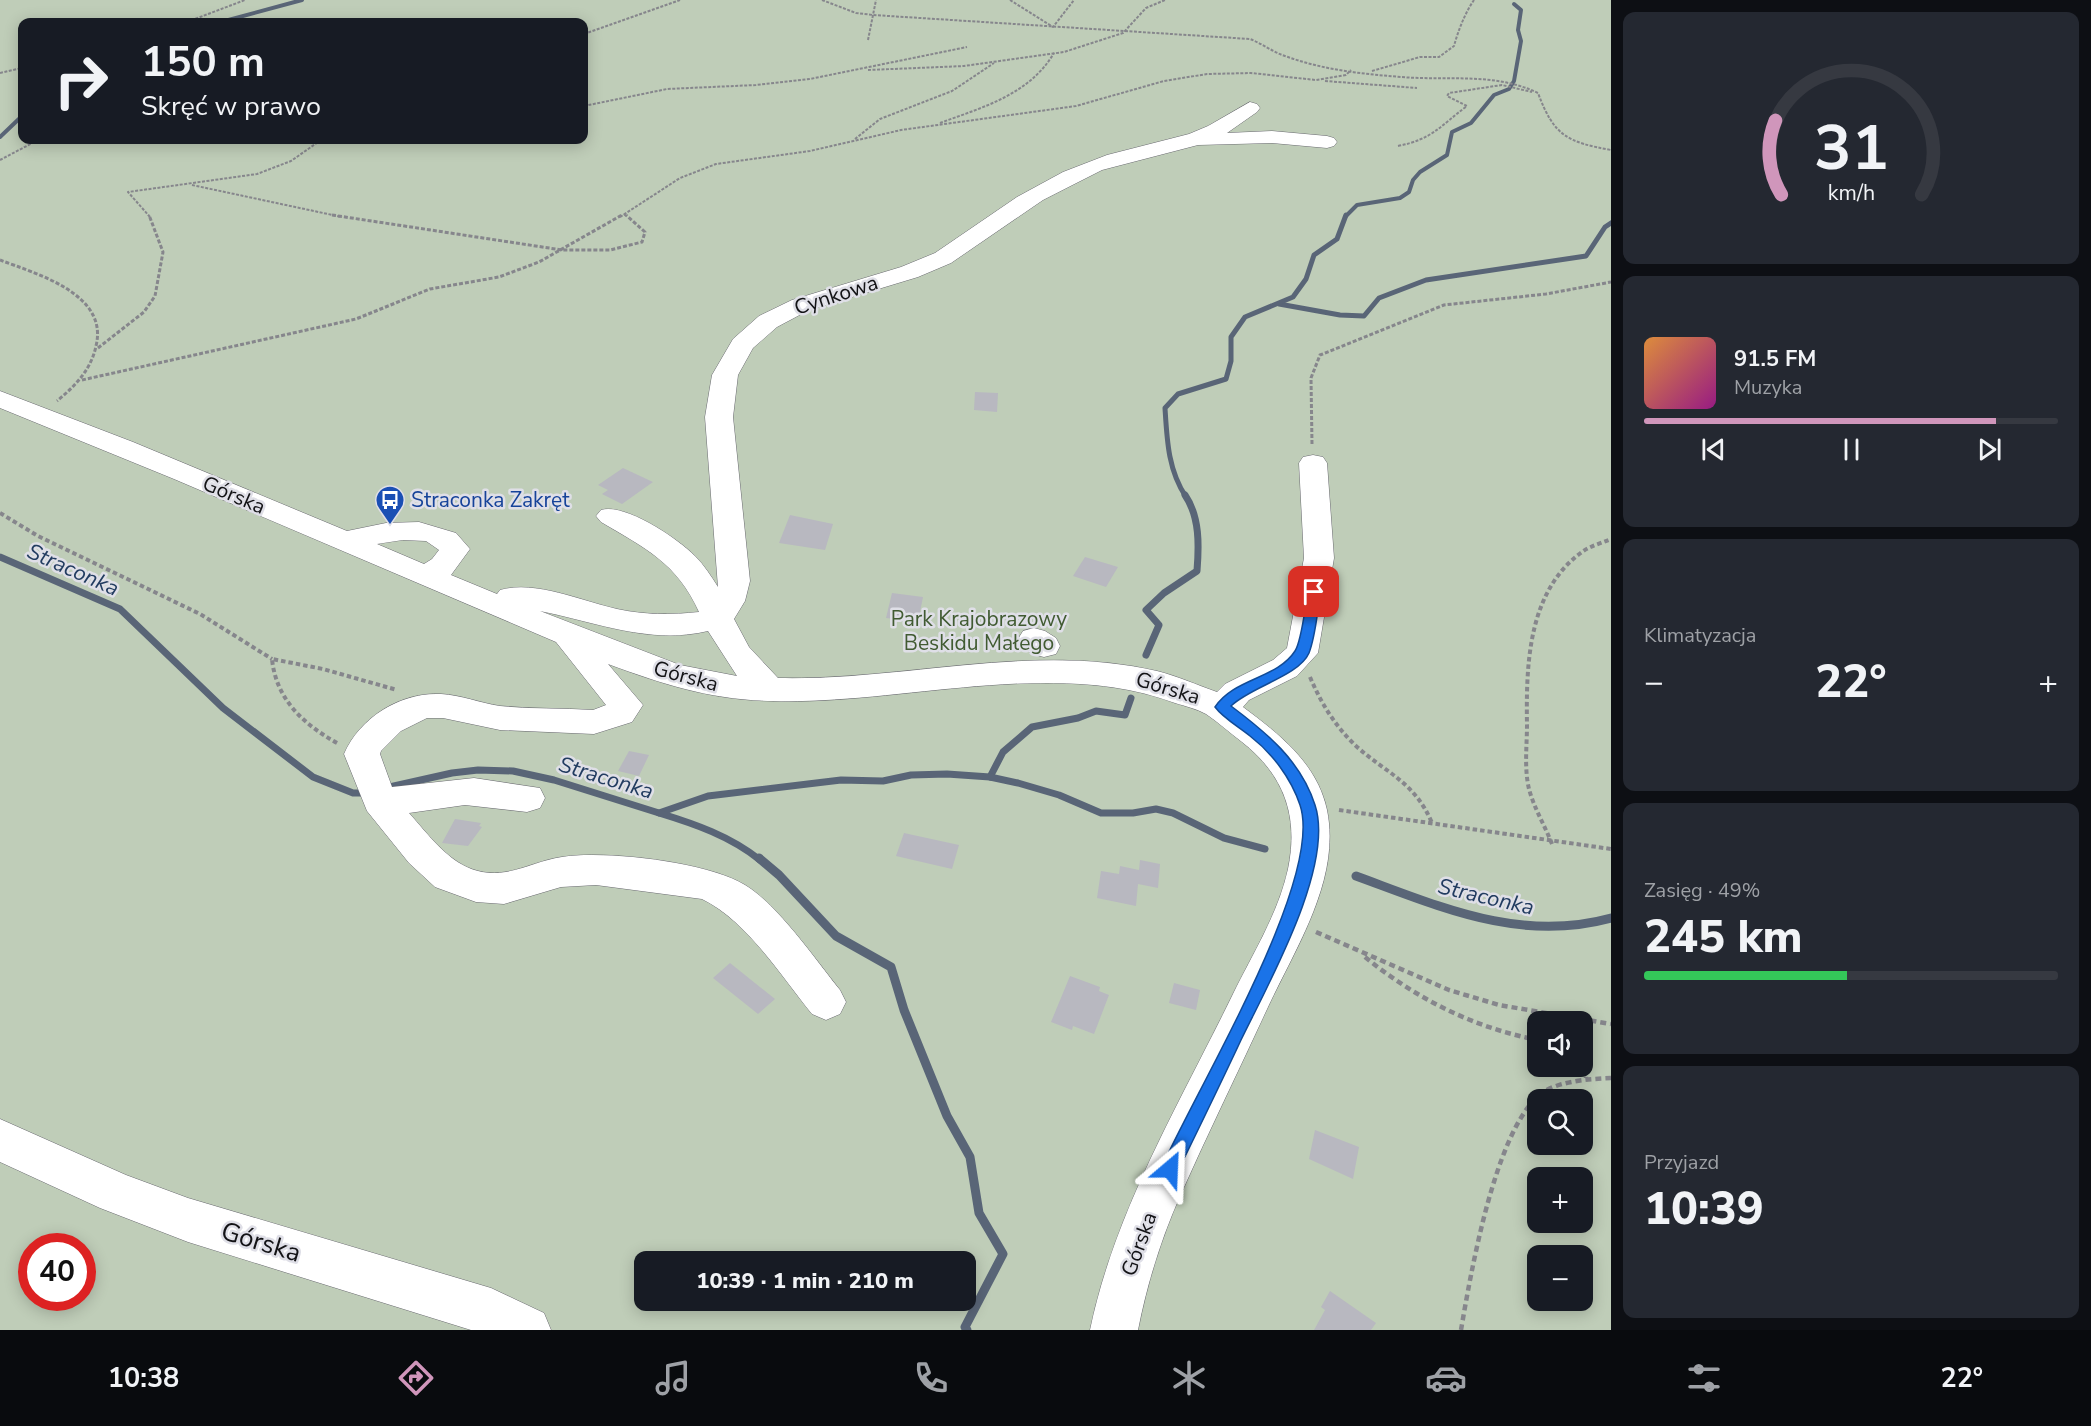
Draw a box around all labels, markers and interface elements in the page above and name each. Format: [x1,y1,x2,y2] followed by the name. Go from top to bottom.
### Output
[141,34,265,91] text: 150 m
[42,42,120,120] icon: right
[141,88,321,125] text: Skręć w prawo
[1814,106,1888,191] text: 31
[1827,178,1875,208] text: km/h
[790,268,882,322] street label: Cynkowa
[1734,344,1816,374] text: 91.5 FM
[1734,374,1802,401] text: Muzyka
[1697,433,1730,466] icon: previous
[1835,433,1868,466] icon: pause
[1973,433,2006,466] icon: next
[198,469,270,521] street label: Górska
[374,484,406,526] bus stop icon: Straconka Zakręt
[411,486,570,514] place label: Straconka Zakręt
[22,536,124,604] water label: Straconka
[1288,566,1339,617] pin
[1297,575,1330,608] icon: arrive
[891,605,1067,657] park label: Park Krajobrazowy Beskidu Małego
[1644,622,1756,649] text: Klimatyzacja
[1815,652,1887,713] text: 22°
[651,654,721,698] street label: Górska
[1644,660,1664,705] text: −
[2038,660,2058,705] text: +
[1132,665,1204,711] street label: Górska
[555,749,657,807] water label: Straconka
[1435,871,1537,923] water label: Straconka
[1644,877,1760,904] text: Zasięg · 49%
[1644,907,1803,968] text: 245 km
[1527,1011,1593,1311] map controls
[1527,1011,1593,1077] button: sound
[1527,1089,1593,1155] button: search
[1138,1137,1202,1201] position arrow
[1644,1149,1719,1176] text: Przyjazd
[1527,1167,1593,1233] button: +
[1644,1179,1764,1240] text: 10:39
[1115,1208,1163,1280] street label: Górska
[217,1213,305,1271] street label: Górska
[18,1233,96,1311] speed limit sign: 40
[1527,1245,1593,1311] button: −
[696,1266,914,1296] text: 10:39 · 1 min · 210 m
[395,1357,437,1399] icon: directions
[652,1357,694,1399] icon: music
[910,1357,952,1399] icon: phone
[1168,1357,1210,1399] icon: climate
[1425,1357,1467,1399] icon: car
[1683,1357,1725,1399] icon: filters
[108,1360,179,1397] text: 10:38
[1940,1360,1983,1397] text: 22°

